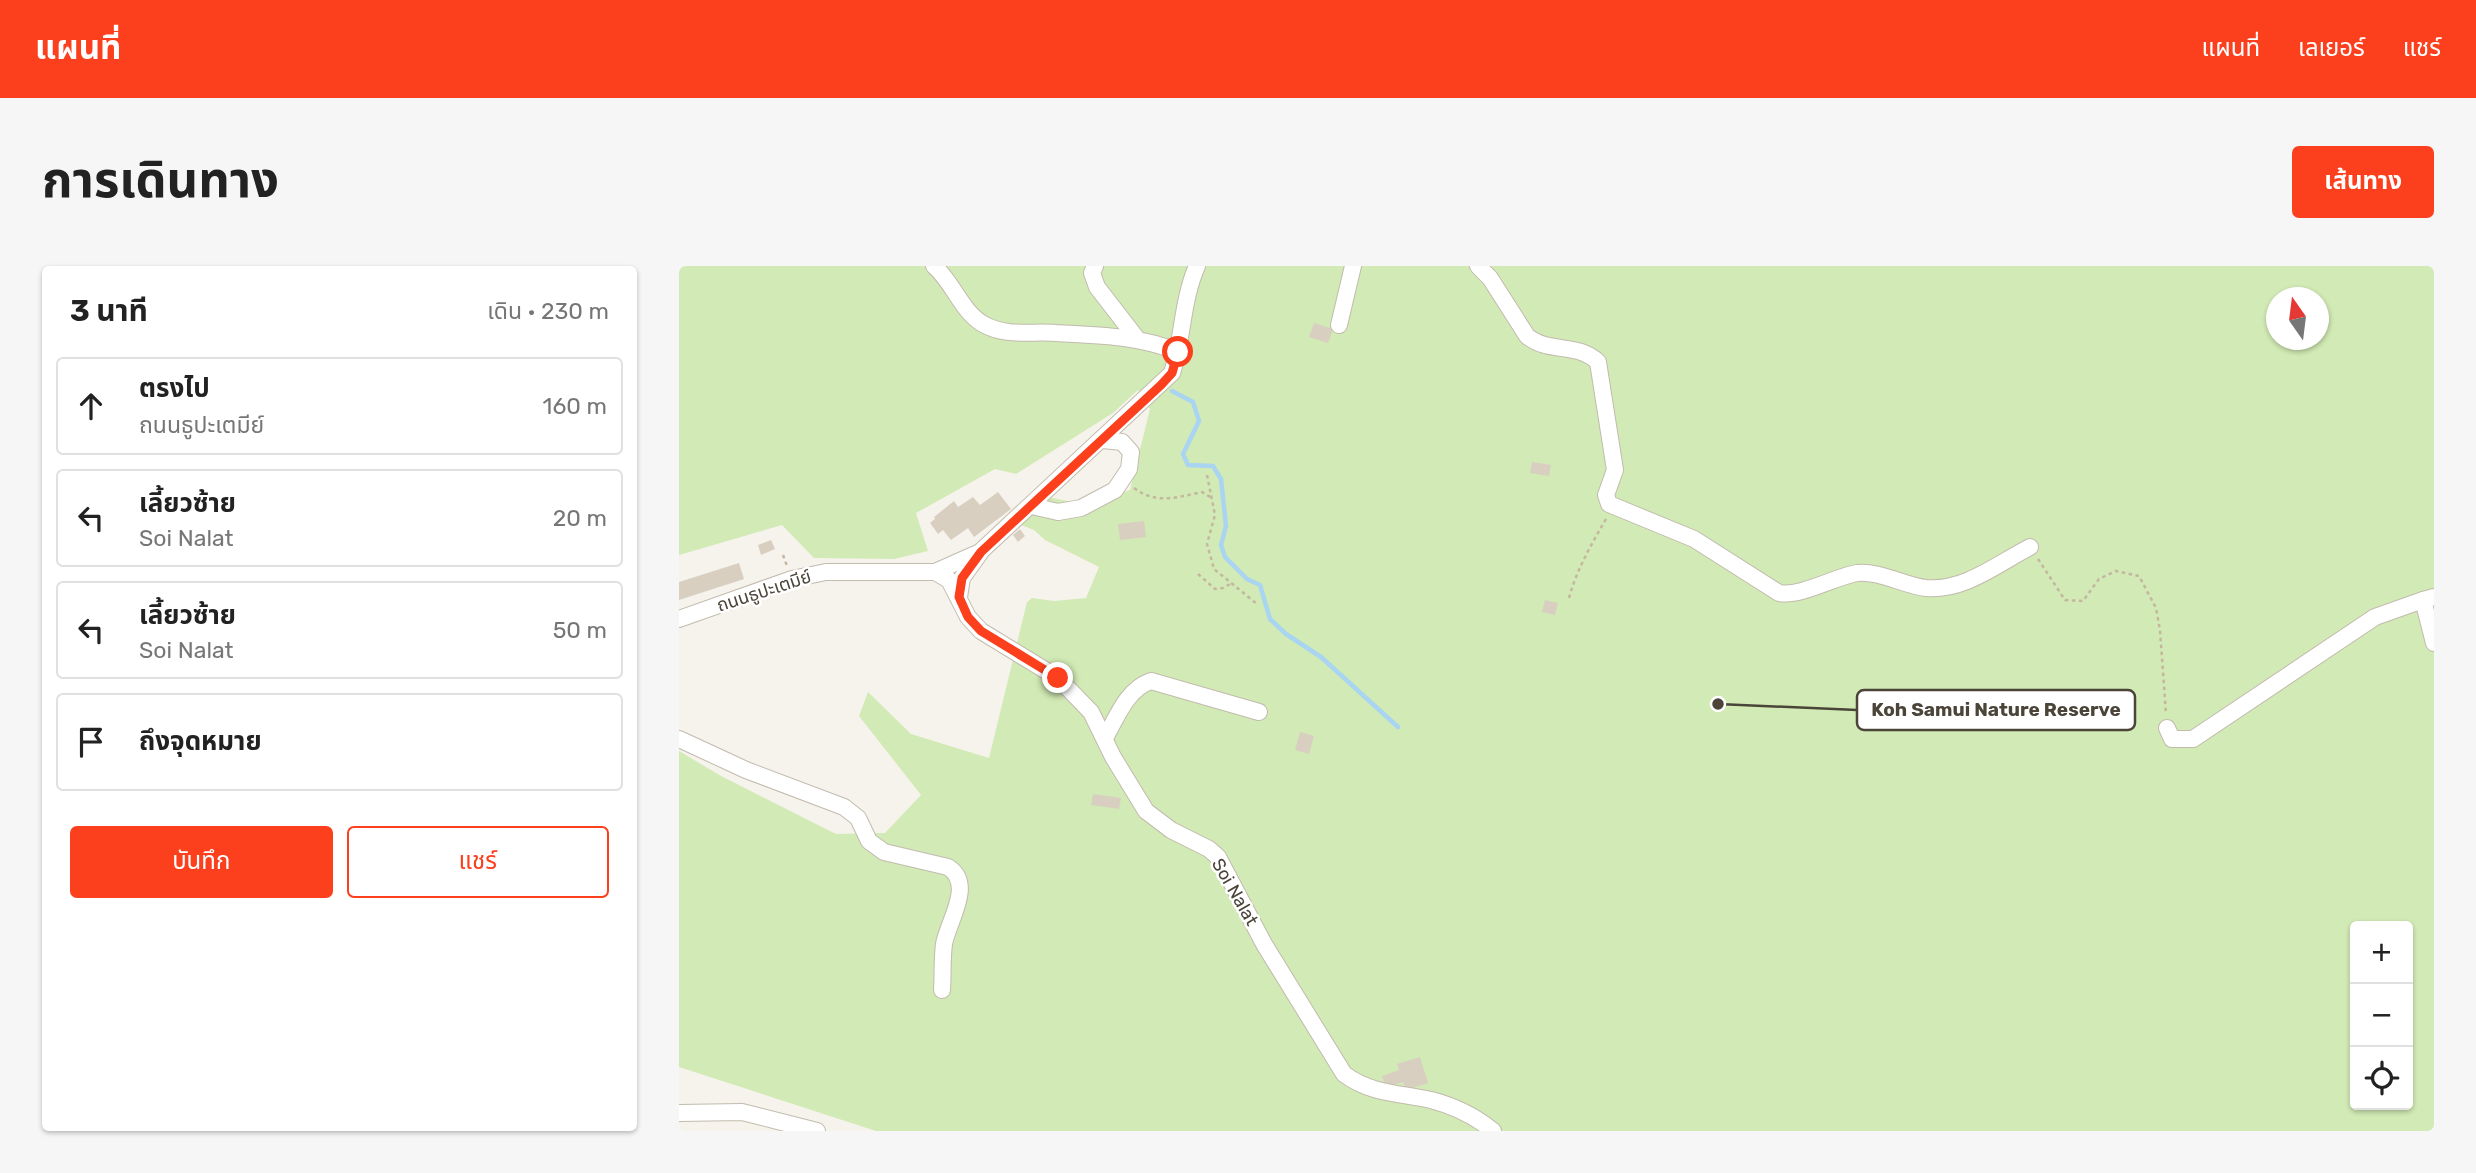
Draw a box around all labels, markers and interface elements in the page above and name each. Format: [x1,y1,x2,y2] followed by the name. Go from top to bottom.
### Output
[35,28,121,67] text: แผนที่
[2202,34,2260,62] text: แผนที่
[2298,34,2365,62] text: เลเยอร์
[2403,34,2441,62] text: แชร์
[2292,146,2434,218] button: เส้นทาง
[42,151,279,209] text: การเดินทาง
[2266,287,2329,350] north arrow
[70,293,148,329] text: 3 นาที
[487,297,609,325] text: เดิน · 230 m
[1162,336,1193,367] route start
[139,373,210,404] text: ตรงไป
[72,387,110,425] icon: ahead
[543,392,607,420] text: 160 m
[139,411,264,439] text: ถนนธูปะเตมีย์
[139,488,236,519] text: เลี้ยวซ้าย
[72,499,110,537] icon: left
[553,504,607,532] text: 20 m
[139,524,234,552] text: Soi Nalat
[714,565,814,618] street label: ถนนธูปะเตมีย์
[139,600,236,631] text: เลี้ยวซ้าย
[72,611,110,649] icon: left
[553,616,607,644] text: 50 m
[139,636,234,664] text: Soi Nalat
[1042,662,1073,693] route end
[1857,690,2135,730] callout: Koh Samui Nature Reserve
[1871,698,2121,721] text: Koh Samui Nature Reserve
[72,723,110,761] icon: arrive
[139,726,262,757] text: ถึงจุดหมาย
[70,826,333,898] button: บันทึก
[347,826,609,898] button: แชร์
[1207,854,1263,930] street label: Soi Nalat
[2350,921,2413,1110] map controls
[2350,921,2413,984] button: +
[2350,984,2413,1047] button: −
[2350,1047,2413,1110] button: locate

